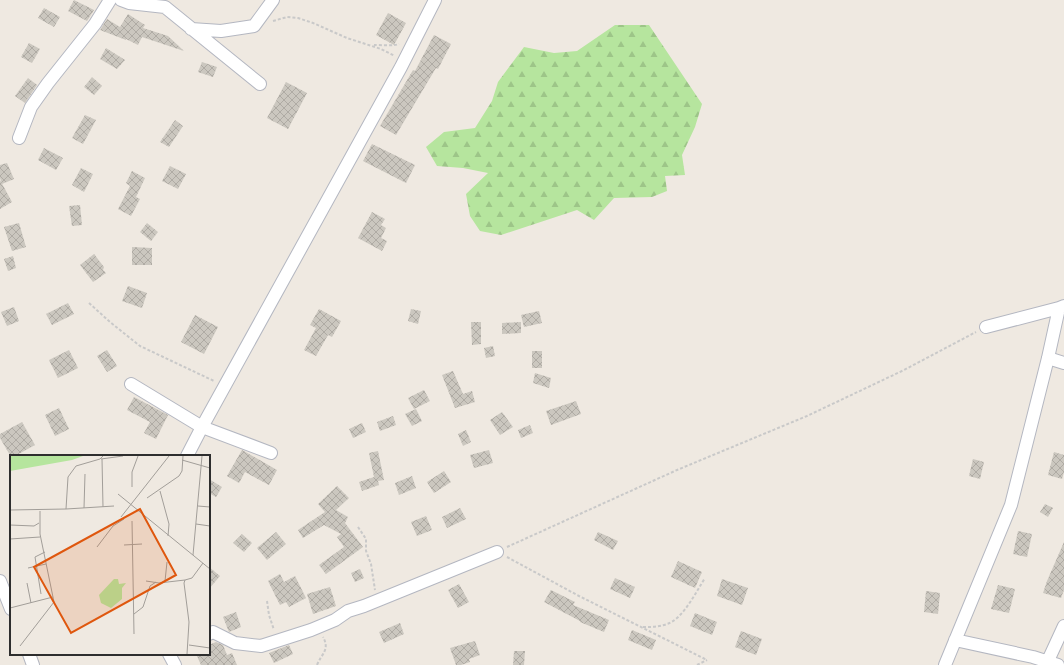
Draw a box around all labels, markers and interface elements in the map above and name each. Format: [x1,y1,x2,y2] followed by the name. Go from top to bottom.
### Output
[10,455,210,655] inset map

